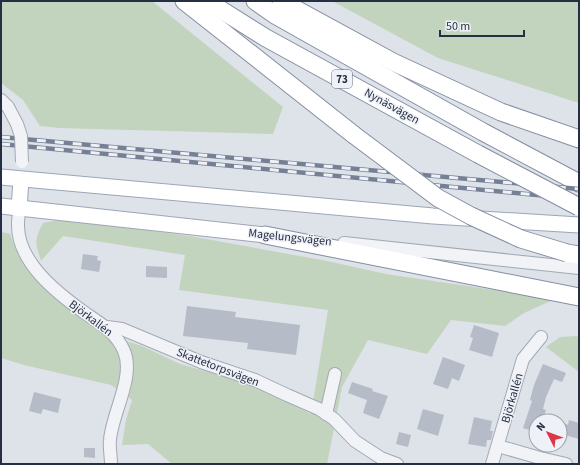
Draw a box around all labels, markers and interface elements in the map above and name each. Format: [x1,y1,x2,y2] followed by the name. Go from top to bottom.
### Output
[440,12,524,38] scale bar
[446,18,470,35] text: 50 m
[332,70,352,88] road number: 73
[361,84,422,129] street label: Nynäsvägen
[247,225,332,250] street label: Magelungsvägen
[65,296,116,341] street label: Björkallén
[174,344,262,391] street label: Skattetorpsvägen
[497,371,528,425] street label: Björkallén
[528,413,568,453] north arrow
[533,419,549,434] text: N

